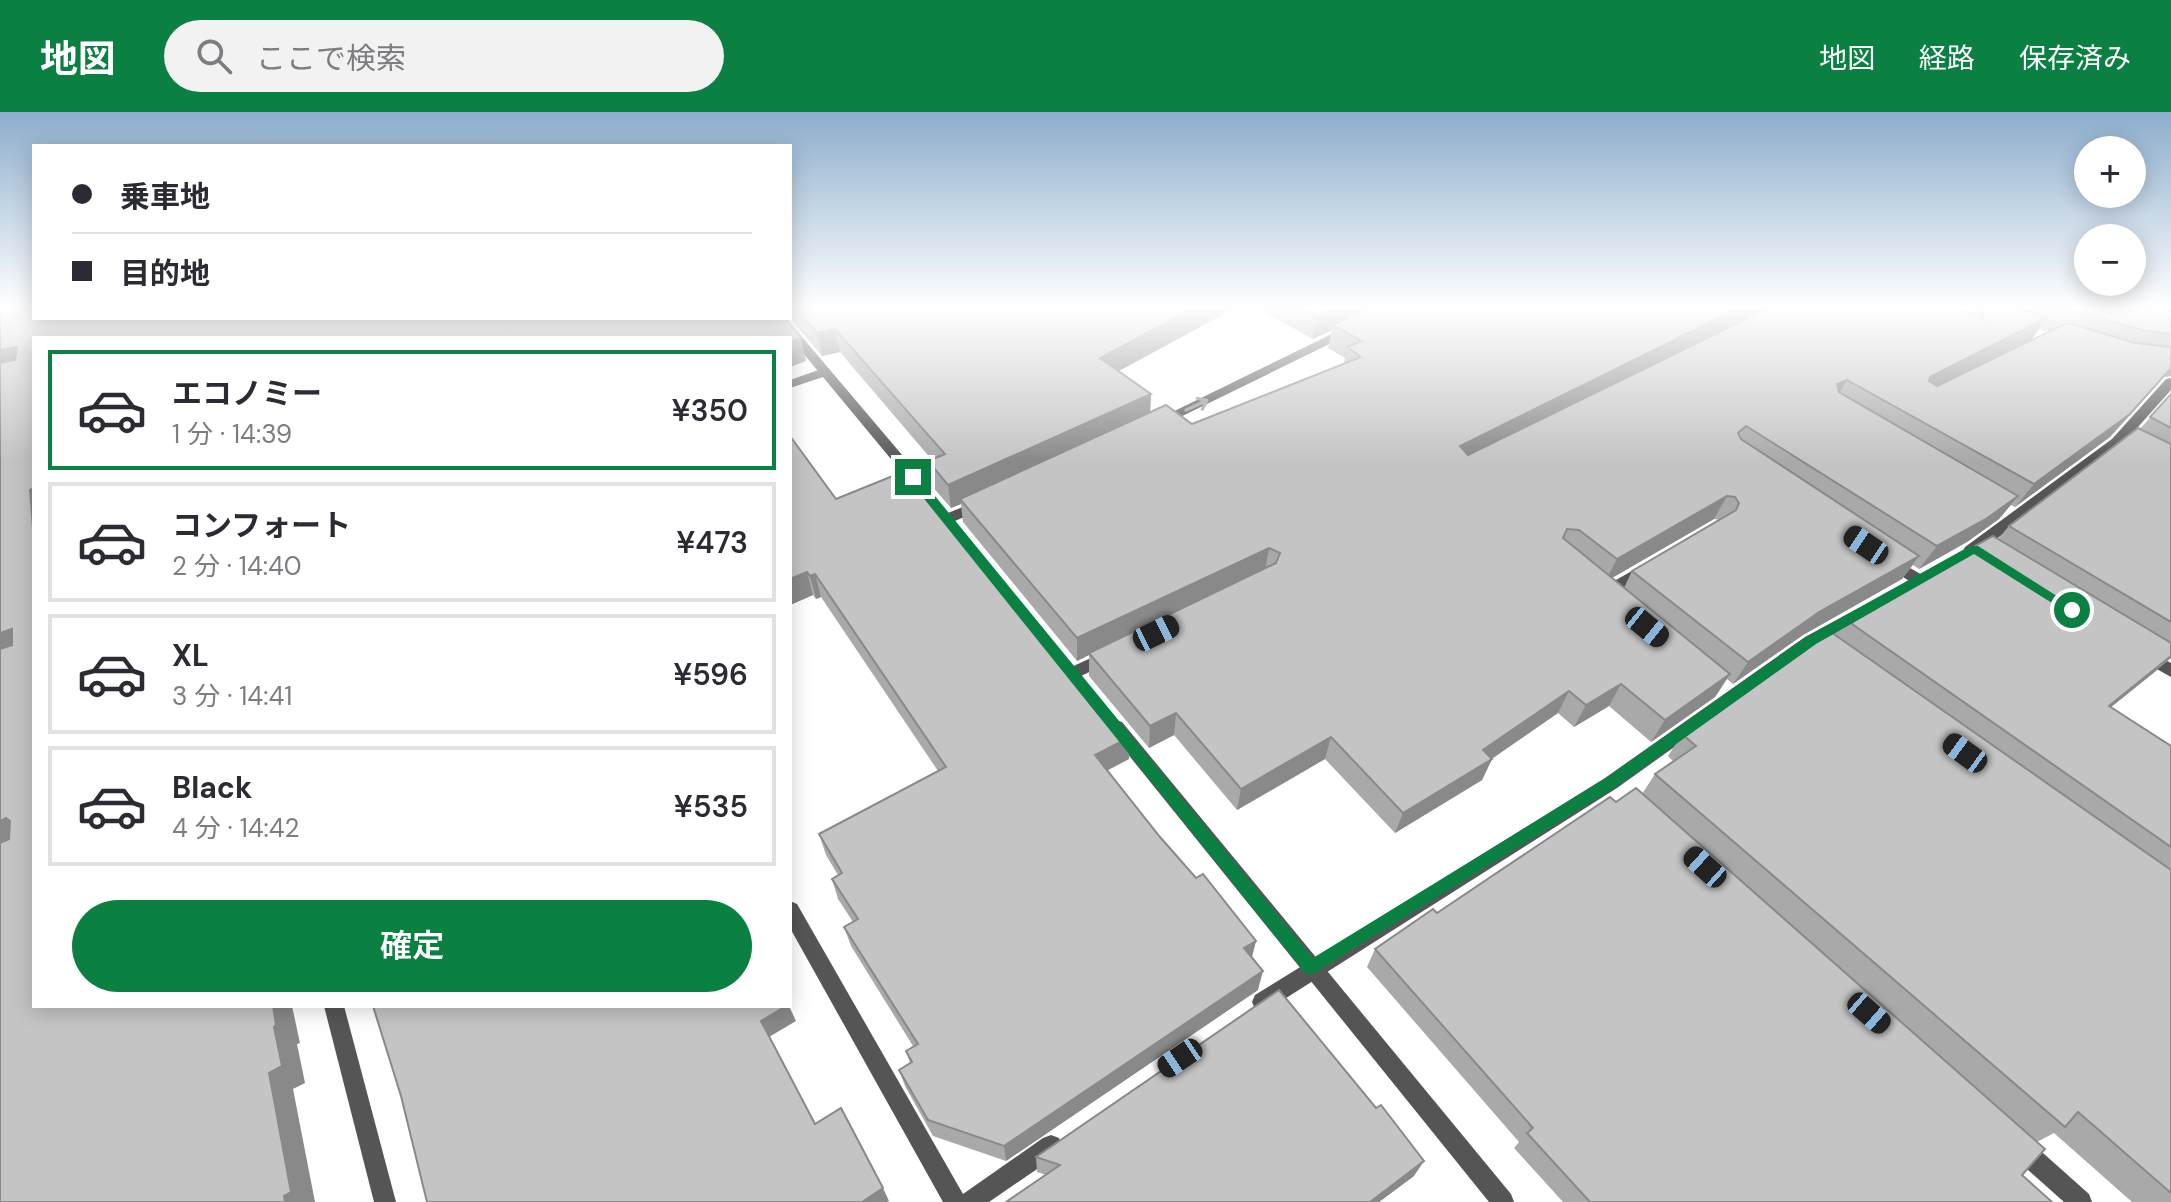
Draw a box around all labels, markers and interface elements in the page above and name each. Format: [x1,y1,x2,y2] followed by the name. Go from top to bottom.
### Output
[164,20,724,92] search box
[40,34,116,84] text: 地図
[192,34,236,78] icon: search
[256,39,406,78] text: ここで検索
[1819,40,1875,77] text: 地図
[1919,40,1975,77] text: 経路
[2019,40,2131,77] text: 保存済み
[2074,136,2146,296] map controls
[2074,136,2146,208] button: +
[120,177,210,216] text: 乗車地
[2074,224,2146,296] button: −
[120,254,210,293] text: 目的地
[76,374,148,446] icon: car
[172,374,322,413] text: エコノミー
[671,391,748,430] text: ¥350
[1185,396,1209,411] one-way arrow
[172,417,292,451] text: 1 分 · 14:39
[895,459,931,495] route end
[76,506,148,578] icon: car
[172,506,351,545] text: コンフォート
[1839,522,1893,568] car
[676,523,748,562] text: ¥473
[172,549,302,583] text: 2 分 · 14:40
[2054,592,2090,628] route start
[1621,603,1673,651] car
[1129,612,1183,654] car
[172,636,209,675] text: XL
[76,638,148,710] icon: car
[673,655,748,694] text: ¥596
[172,679,292,713] text: 3 分 · 14:41
[1939,729,1991,777] car
[172,768,252,807] text: Black
[76,770,148,842] icon: car
[674,787,748,826] text: ¥535
[172,811,300,845] text: 4 分 · 14:42
[1679,842,1731,892] car
[72,900,752,992] button: 確定
[1843,988,1895,1038] car
[1153,1035,1207,1081] car

